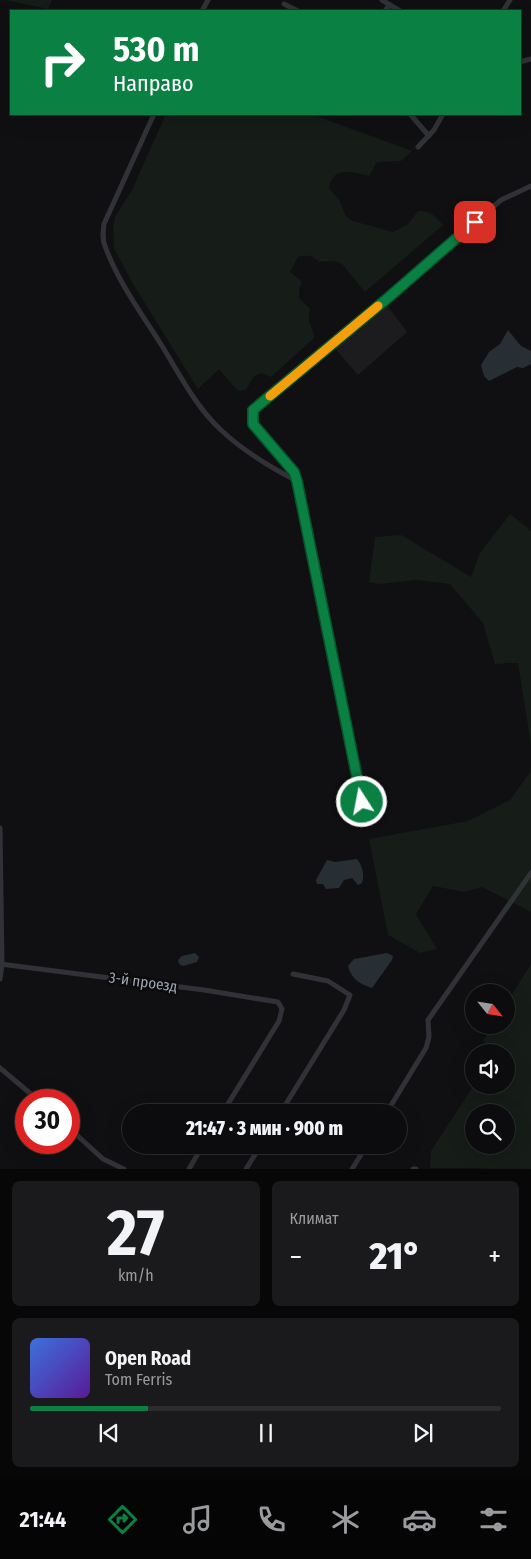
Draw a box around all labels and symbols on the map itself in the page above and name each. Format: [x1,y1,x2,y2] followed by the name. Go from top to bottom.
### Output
[454,201,496,243] pin
[335,775,387,827] position arrow
[108,968,178,996] street label: 3-й проезд
[465,984,515,1034] north arrow
[15,1089,80,1154] speed limit sign: 30

